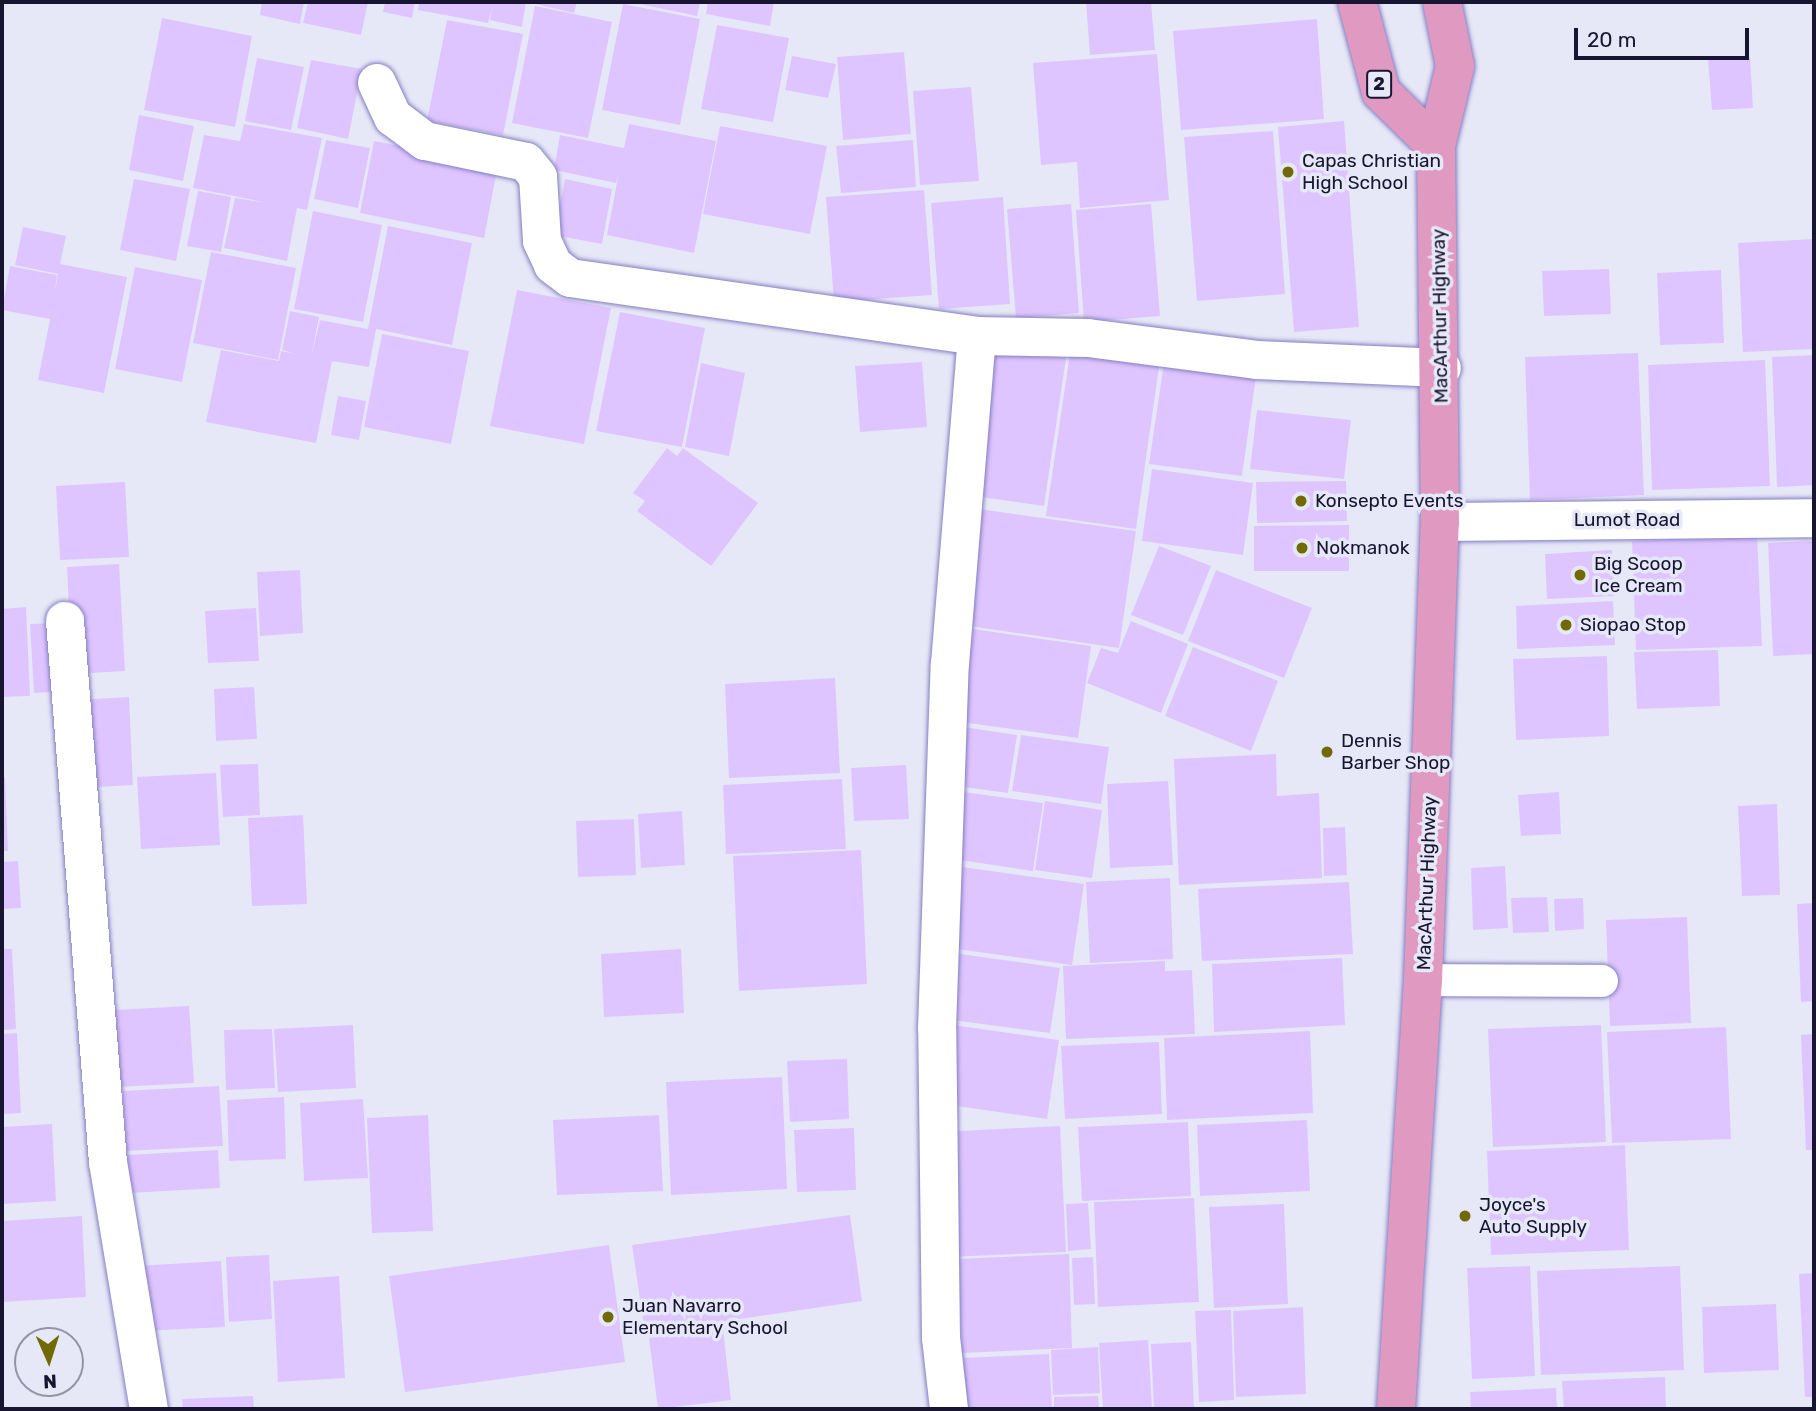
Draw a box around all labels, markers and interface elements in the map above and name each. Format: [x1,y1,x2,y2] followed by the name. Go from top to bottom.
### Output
[1578,14,1753,58] scale bar
[1587,27,1636,52] text: 20 m
[1365,70,1393,98] road number: 2
[1302,150,1441,194] place label: Capas Christian High School
[1280,164,1296,180] marker: Capas Christian High School
[1427,228,1453,404] street label: MacArthur Highway
[1315,490,1463,512] place label: Konsepto Events
[1293,493,1309,509] marker: Konsepto Events
[1574,509,1680,531] street label: Lumot Road
[1316,537,1410,559] place label: Nokmanok
[1294,540,1310,556] marker: Nokmanok
[1594,553,1683,597] place label: Big Scoop Ice Cream
[1572,567,1588,583] marker: Big Scoop Ice Cream
[1580,614,1686,636] place label: Siopao Stop
[1558,617,1574,633] marker: Siopao Stop
[1341,730,1451,774] place label: Dennis Barber Shop
[1319,744,1335,760] marker: Dennis Barber Shop
[1413,795,1441,971] street label: MacArthur Highway
[1479,1194,1587,1238] place label: Joyce's Auto Supply
[1457,1208,1473,1224] marker: Joyce's Auto Supply
[622,1295,788,1339] place label: Juan Navarro Elementary School
[600,1309,616,1325] marker: Juan Navarro Elementary School
[14,1327,84,1397] north arrow
[43,1370,57,1393] text: N

